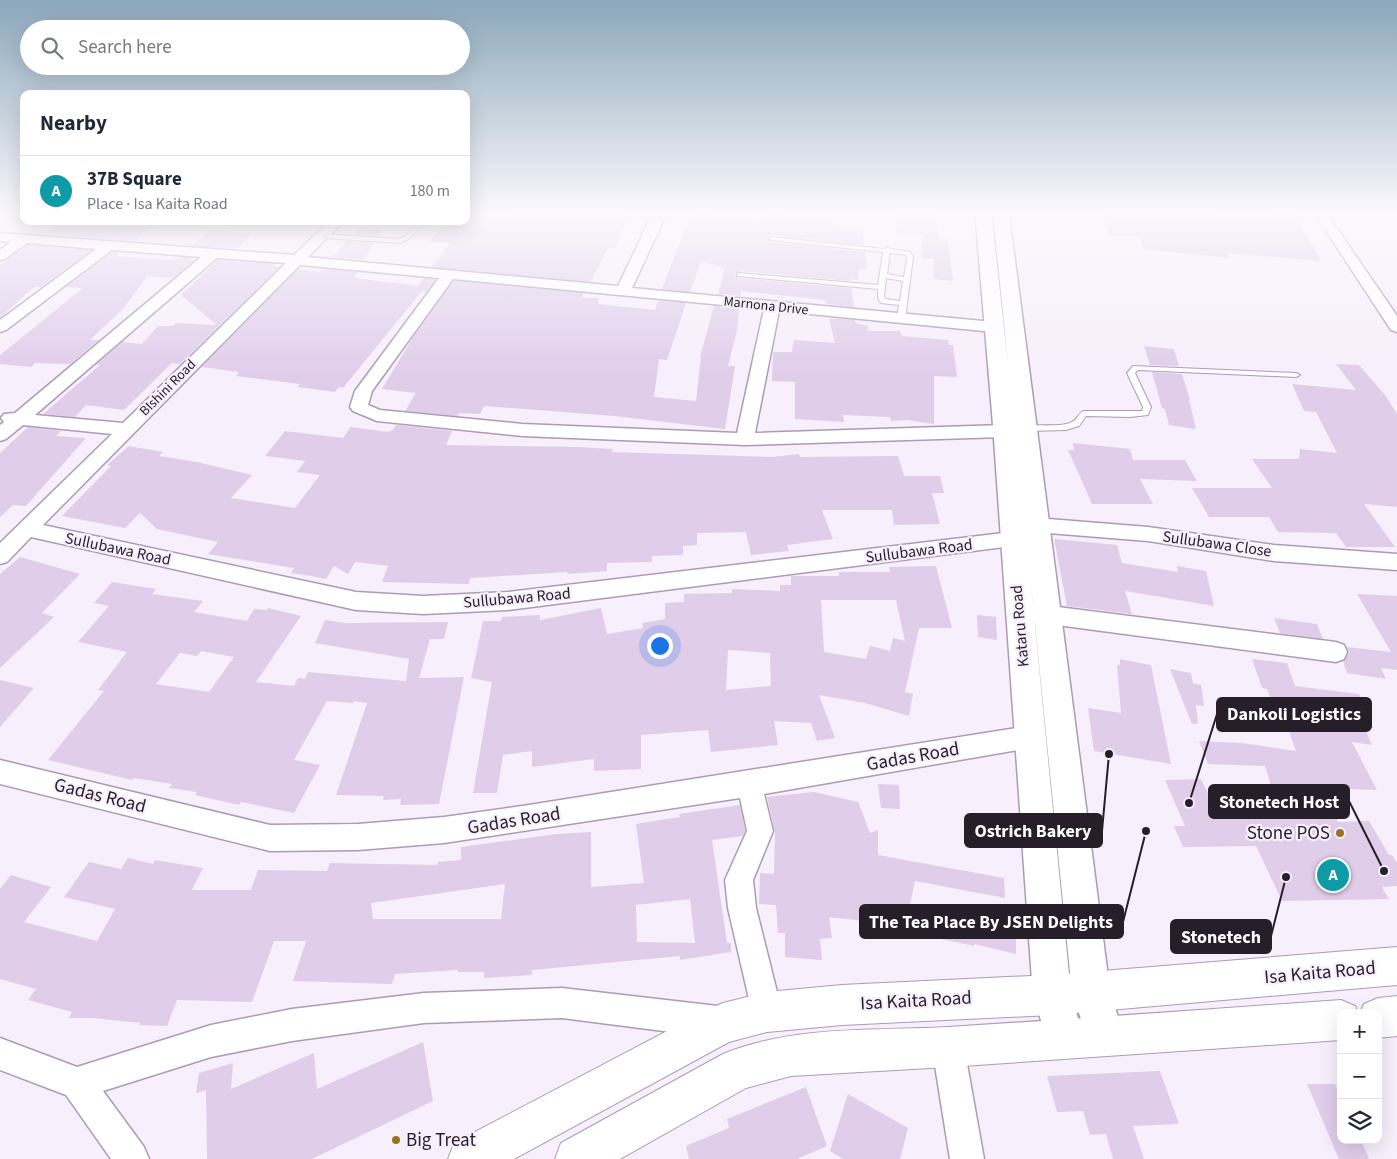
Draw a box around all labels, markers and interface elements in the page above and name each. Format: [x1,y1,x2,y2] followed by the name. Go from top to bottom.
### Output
[20,20,470,75] search box
[38,34,66,62] icon: search
[78,34,172,61] text: Search here
[40,108,107,138] text: Nearby
[87,166,182,193] text: 37B Square
[51,180,61,202] text: A
[410,180,450,202] text: 180 m
[87,193,228,215] text: Place · Isa Kaita Road
[723,292,809,320] street label: Marnona Drive
[135,355,201,421] street label: BIshini Road
[1161,525,1273,563] street label: Sullubawa Close
[63,527,173,571] street label: Sullubawa Road
[864,534,974,568] street label: Sullubawa Road
[462,582,572,614] street label: Sullubawa Road
[1005,584,1035,668] street label: Kataru Road
[647,633,673,659] your location
[1217,698,1371,731] callout: Dankoli Logistics
[1227,702,1361,727] text: Dankoli Logistics
[864,736,962,778] street label: Gadas Road
[51,772,149,820] street label: Gadas Road
[1209,785,1349,818] callout: Stonetech Host
[1219,790,1339,815] text: Stonetech Host
[465,800,563,842] street label: Gadas Road
[965,814,1102,847] callout: Ostrich Bakery
[975,819,1092,844] text: Ostrich Bakery
[1247,820,1330,847] place label: Stone POS
[1334,827,1346,839] marker: Stone POS
[1317,856,1349,894] pin: A
[860,905,1123,938] callout: The Tea Place By JSEN Delights
[869,910,1113,935] text: The Tea Place By JSEN Delights
[1171,920,1271,953] callout: Stonetech
[1181,925,1261,950] text: Stonetech
[1263,955,1377,991] street label: Isa Kaita Road
[859,985,973,1017] street label: Isa Kaita Road
[1337,1009,1382,1144] map controls
[1337,1009,1382,1054] button: +
[1337,1054,1382,1099] button: −
[1337,1099,1382,1144] button: layers
[406,1127,476,1154] place label: Big Treat
[390,1134,402,1146] marker: Big Treat

